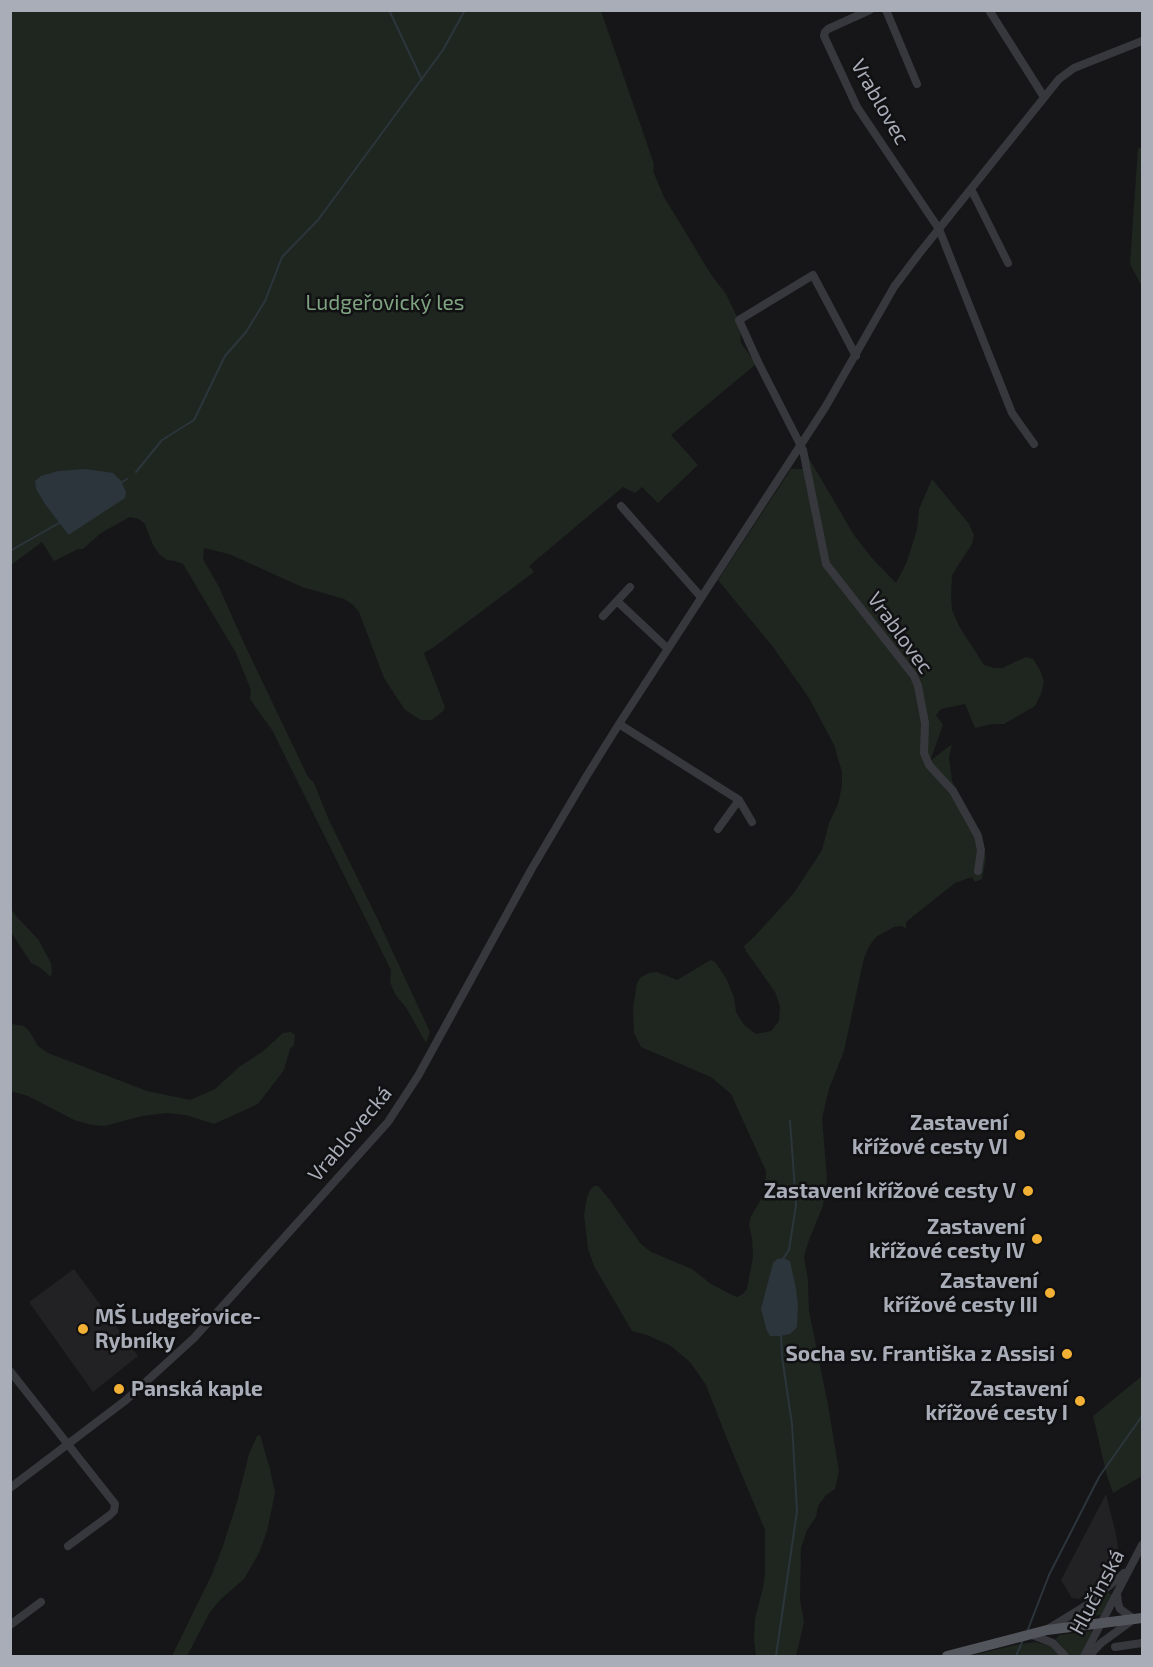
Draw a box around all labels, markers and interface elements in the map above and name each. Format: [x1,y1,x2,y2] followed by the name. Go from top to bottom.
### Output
[845,55,915,149] street label: Vrablovec
[306,290,464,316] park label: Ludgeřovický les
[862,587,938,679] street label: Vrablovec
[303,1081,397,1187] street label: Vrablovecká
[852,1110,1008,1160] place label: Zastavení křížové cesty VI
[1013,1128,1027,1142] marker: Zastavení křížové cesty VI
[764,1178,1016,1204] place label: Zastavení křížové cesty V
[1021,1184,1035,1198] marker: Zastavení křížové cesty V
[869,1214,1025,1264] place label: Zastavení křížové cesty IV
[1030,1232,1044,1246] marker: Zastavení křížové cesty IV
[883,1268,1038,1318] place label: Zastavení křížové cesty III
[1043,1286,1057,1300] marker: Zastavení křížové cesty III
[95,1304,261,1354] place label: MŠ Ludgeřovice- Rybníky
[76,1322,90,1336] marker: MŠ Ludgeřovice- Rybníky
[785,1341,1055,1367] place label: Socha sv. Františka z Assisi
[1060,1347,1074,1361] marker: Socha sv. Františka z Assisi
[131,1376,263,1402] place label: Panská kaple
[925,1376,1068,1426] place label: Zastavení křížové cesty I
[112,1382,126,1396] marker: Panská kaple
[1073,1394,1087,1408] marker: Zastavení křížové cesty I
[1064,1545,1130,1639] street label: Hlučínská

